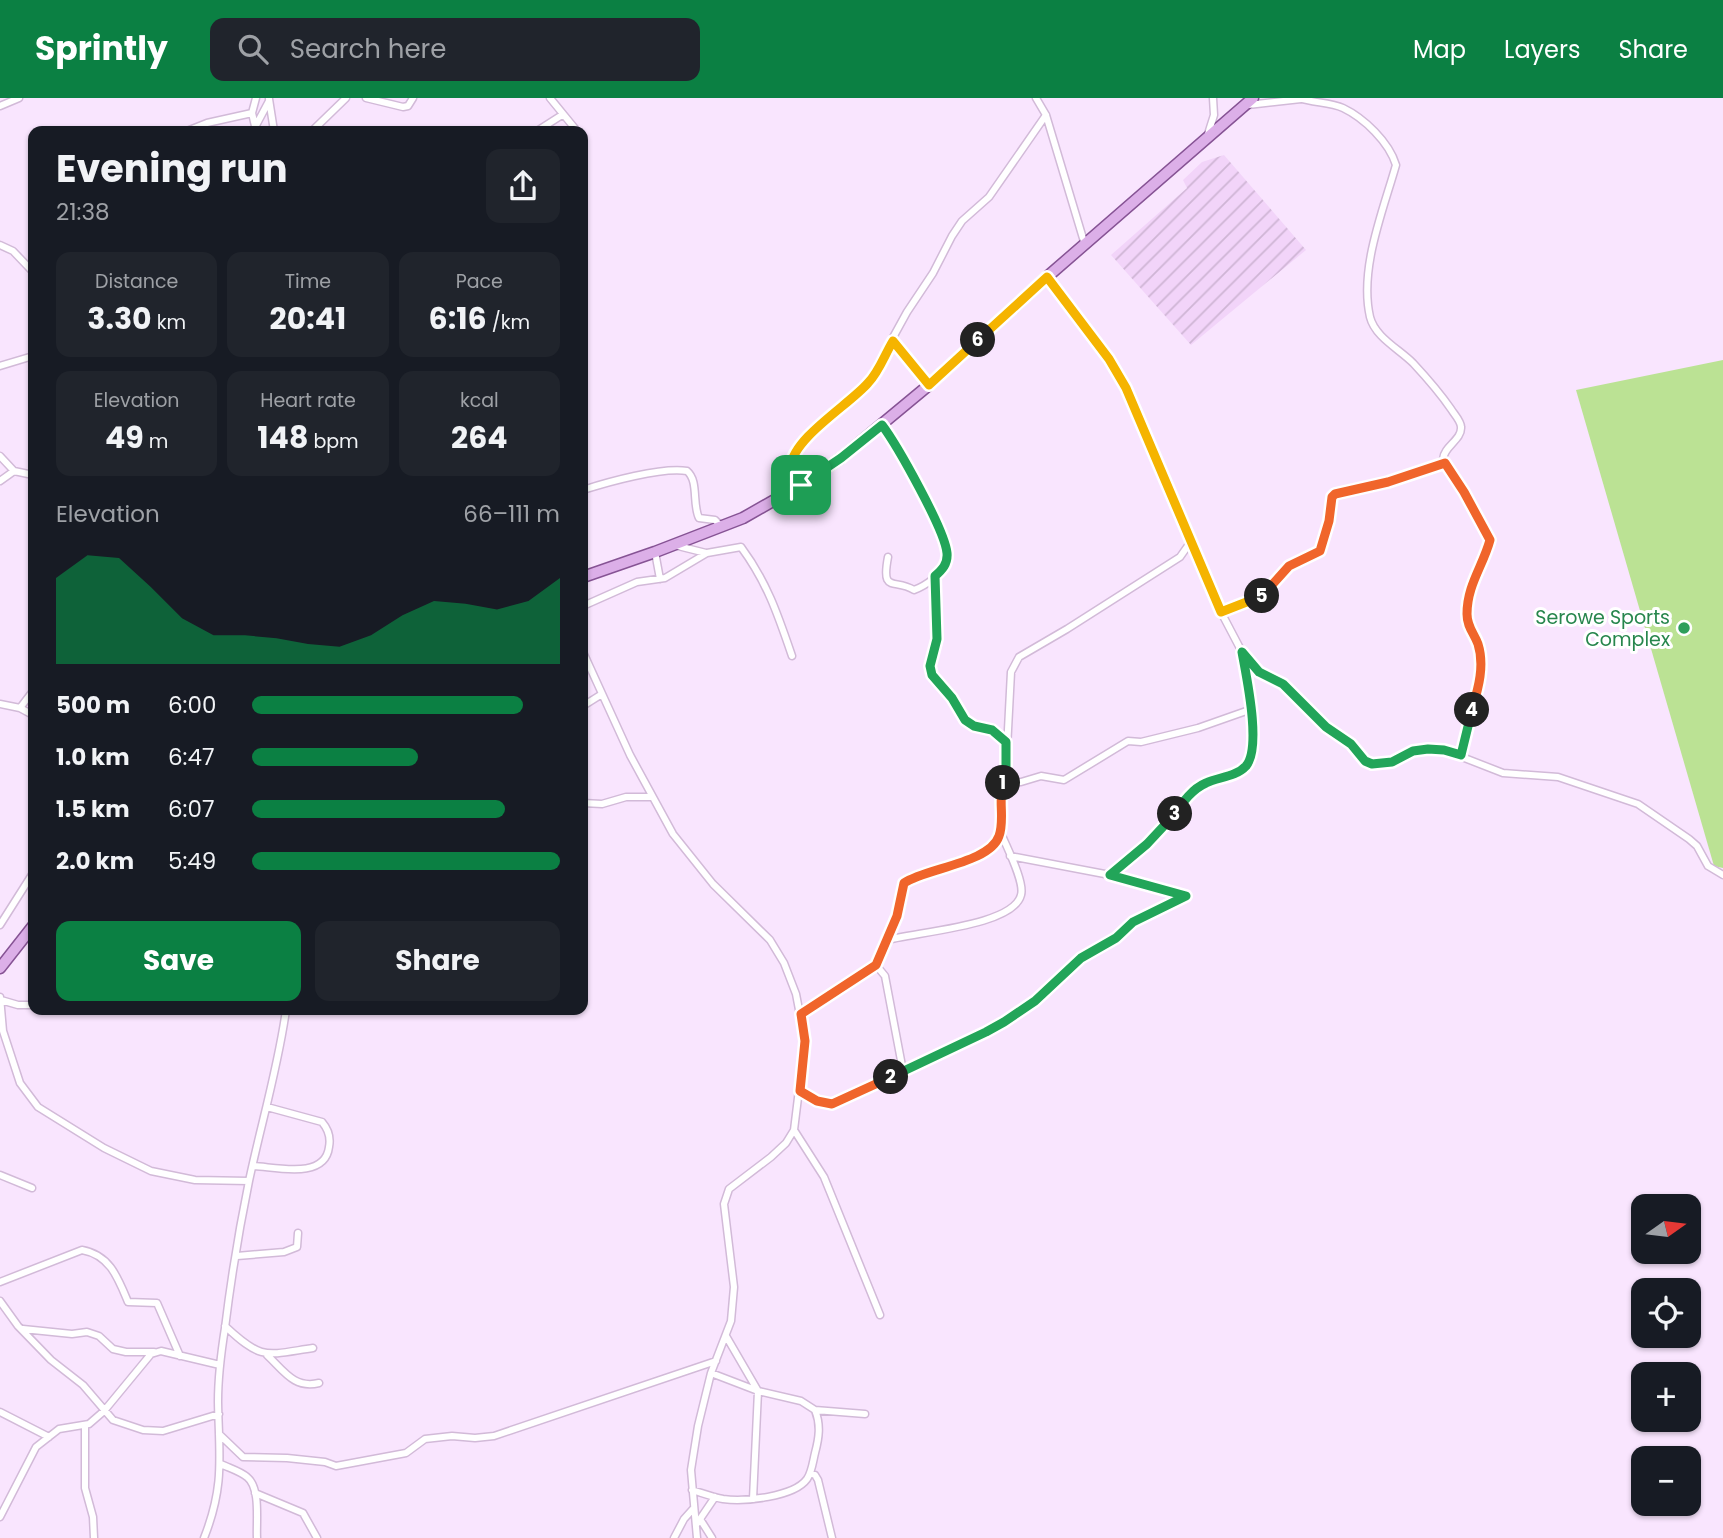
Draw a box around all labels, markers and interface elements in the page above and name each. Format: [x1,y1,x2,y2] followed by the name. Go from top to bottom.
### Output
[210,18,700,81] search box
[35,25,168,72] text: Sprintly
[234,30,272,68] icon: search
[290,31,446,67] text: Search here
[1413,33,1466,66] text: Map
[1504,33,1580,66] text: Layers
[1618,33,1688,66] text: Share
[56,142,288,195] text: Evening run
[486,149,560,223] button: share
[56,196,110,228] text: 21:38
[95,268,178,295] text: Distance
[285,268,331,295] text: Time
[456,268,503,295] text: Pace
[87,297,152,340] text: 3.30
[270,297,346,340] text: 20:41
[429,297,487,340] text: 6:16
[152,309,186,336] text: km
[487,309,530,336] text: /km
[960,322,996,358] pin: 6
[971,326,984,353] text: 6
[94,387,179,414] text: Elevation
[260,387,356,414] text: Heart rate
[460,387,499,414] text: kcal
[105,416,144,459] text: 49
[257,416,308,459] text: 148
[451,416,508,459] text: 264
[144,428,168,455] text: m
[308,428,359,455] text: bpm
[771,455,831,515] pin
[782,466,820,504] icon: arrive
[56,498,160,530] text: Elevation
[463,498,560,530] text: 66–111 m
[1244,578,1280,614] pin: 5
[1255,582,1268,609] text: 5
[1535,604,1670,653] place label: Serowe Sports Complex
[1676,620,1692,636] marker: Serowe Sports Complex
[56,689,130,721] text: 500 m
[168,689,216,721] text: 6:00
[1454,692,1490,728] pin: 4
[1465,696,1478,723] text: 4
[56,741,130,773] text: 1.0 km
[168,741,215,773] text: 6:47
[986,766,1020,800] pin: 1
[999,769,1006,796] text: 1
[56,793,130,825] text: 1.5 km
[168,793,215,825] text: 6:07
[1158,796,1192,832] pin: 3
[1169,800,1180,827] text: 3
[56,845,134,877] text: 2.0 km
[168,845,216,877] text: 5:49
[56,921,301,1001] button: Save
[315,921,560,1001] button: Share
[874,1060,908,1094] pin: 2
[885,1063,896,1090] text: 2
[1631,1194,1701,1264] north arrow
[1631,1194,1701,1516] map controls
[1631,1278,1701,1348] button: locate
[1631,1362,1701,1432] button: +
[1631,1446,1701,1516] button: −

